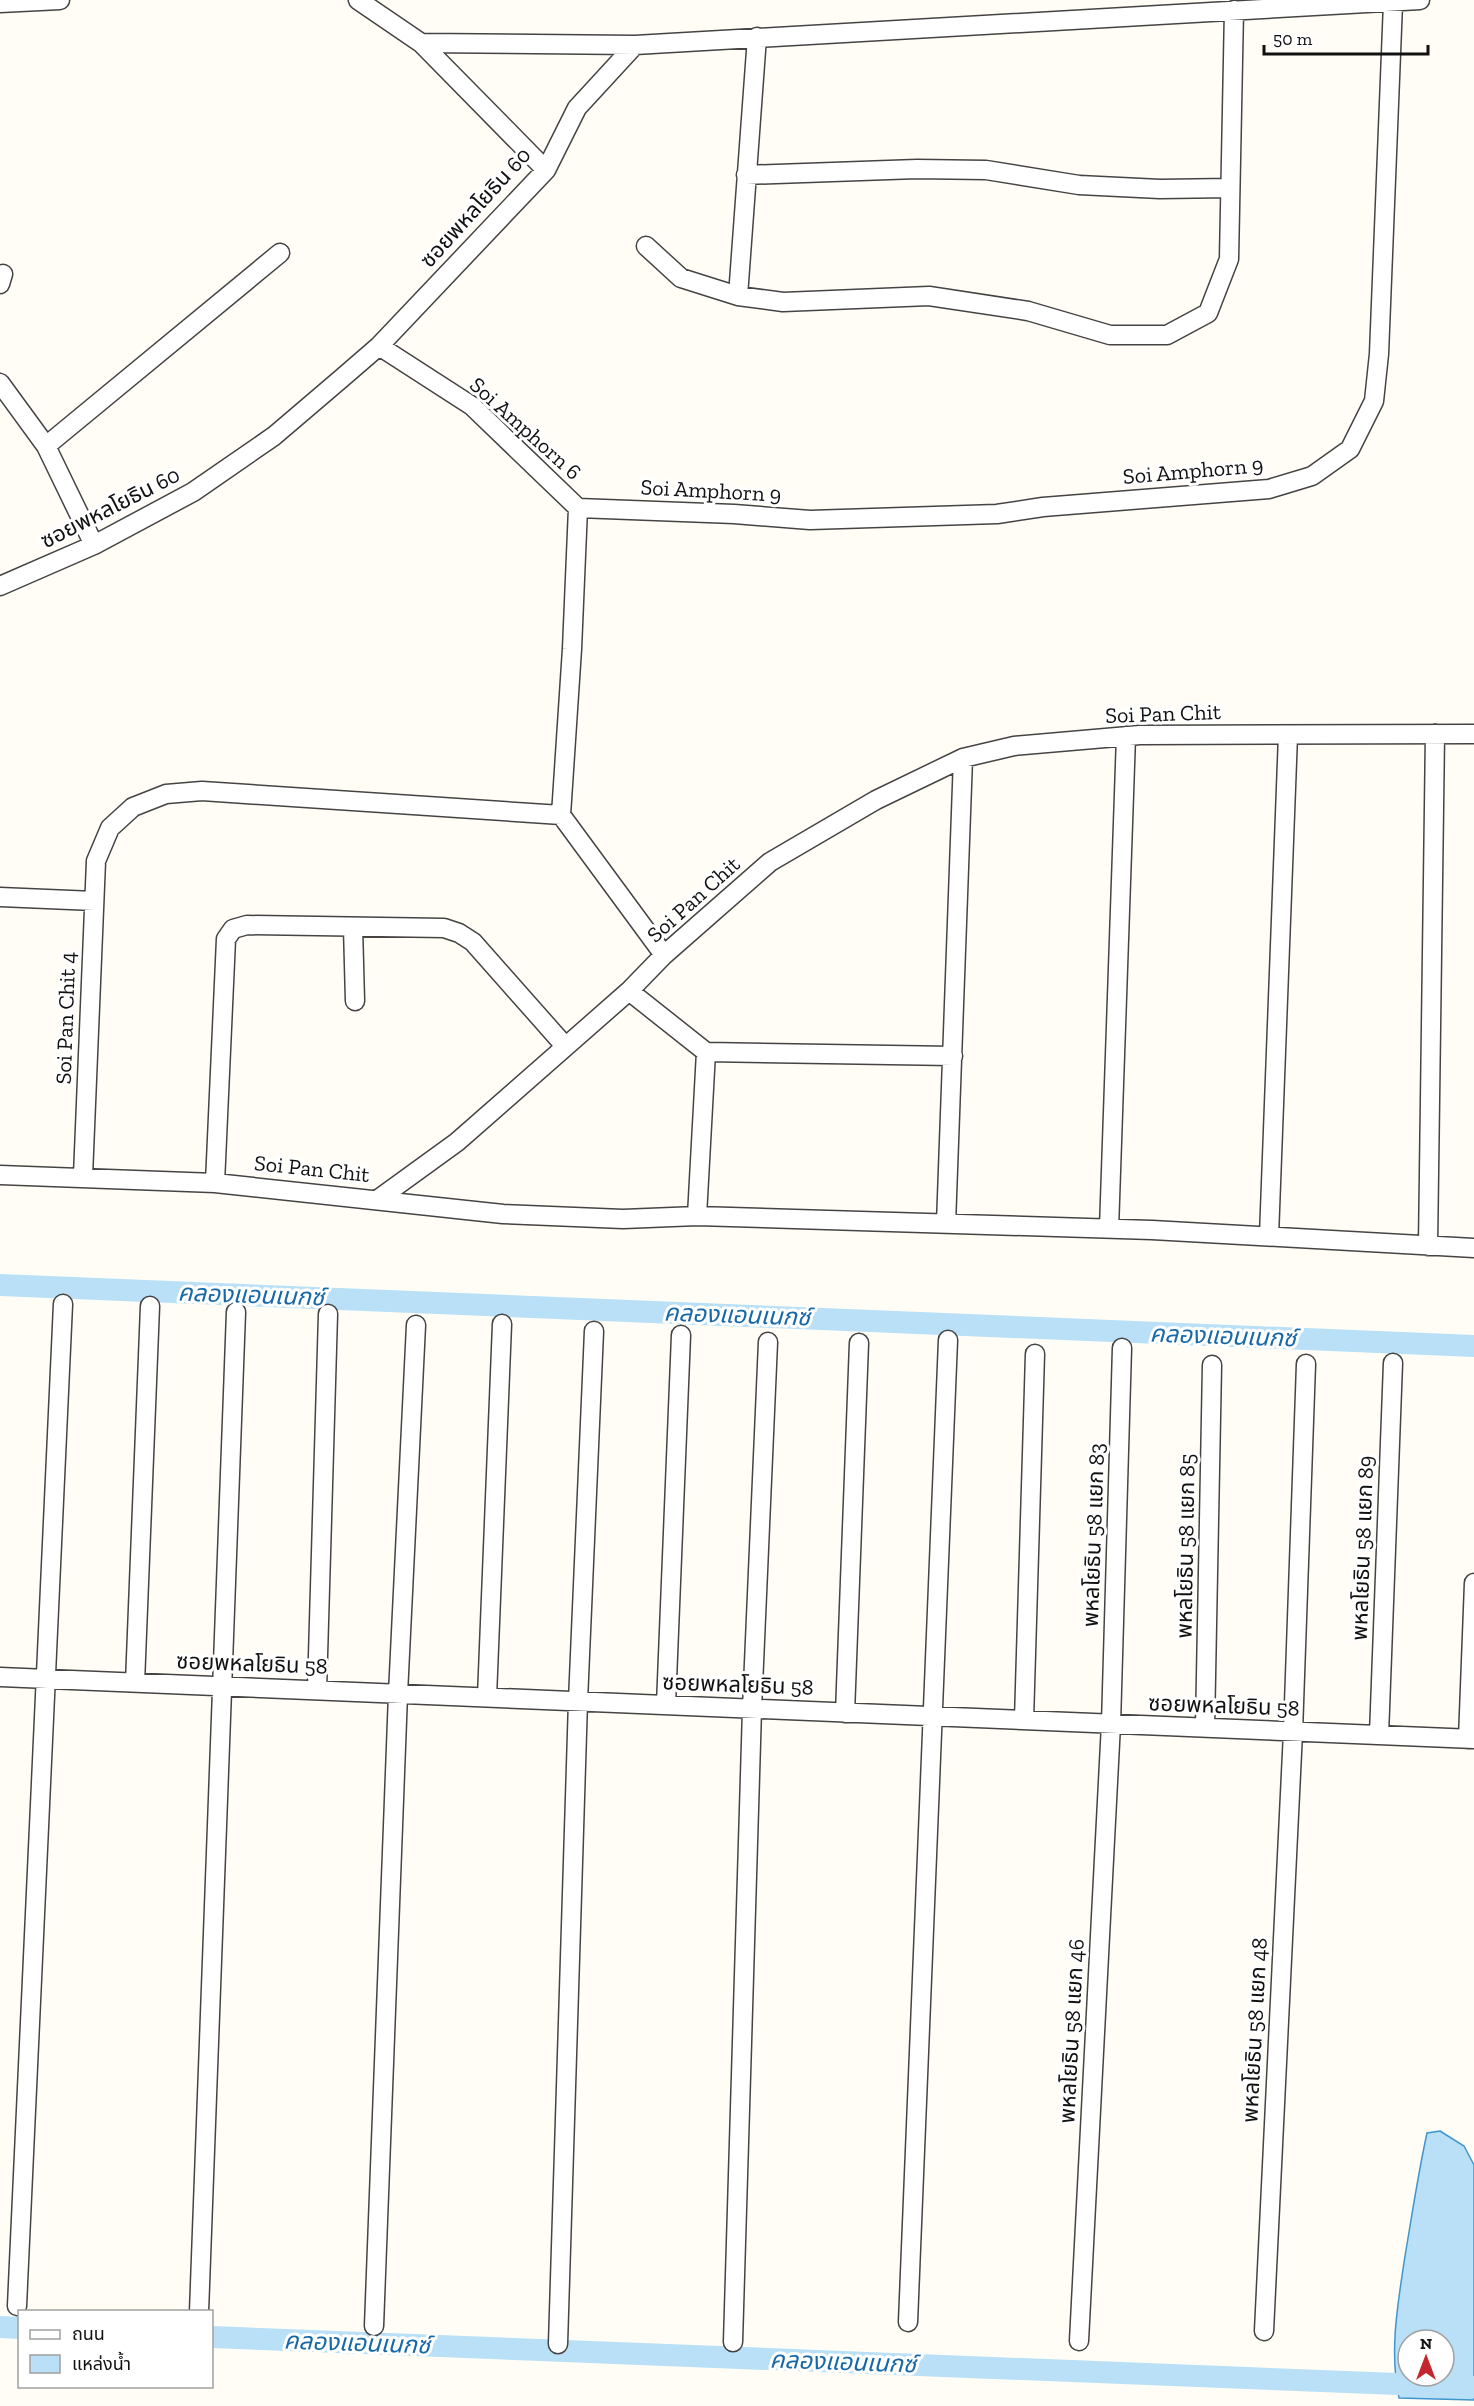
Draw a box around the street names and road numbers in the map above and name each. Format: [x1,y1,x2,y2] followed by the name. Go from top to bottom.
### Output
[414,142,536,273] street label: ซอยพหลโยธิน 60
[464,371,587,486] street label: Soi Amphorn 6
[1122,451,1264,490] street label: Soi Amphorn 9
[36,461,184,554] street label: ซอยพหลโยธิน 60
[640,473,782,508] street label: Soi Amphorn 9
[1105,698,1222,729] street label: Soi Pan Chit
[641,850,746,948] street label: Soi Pan Chit
[50,951,81,1085] street label: Soi Pan Chit 4
[253,1149,372,1188] street label: Soi Pan Chit
[1077,1443,1110,1628] street label: พหลโยธิน 58 แยก 83
[1170,1453,1201,1639] street label: พหลโยธิน 58 แยก 85
[1346,1455,1379,1641] street label: พหลโยธิน 58 แยก 89
[176,1647,328,1680] street label: ซอยพหลโยธิน 58
[662,1668,814,1701] street label: ซอยพหลโยธิน 58
[1148,1689,1300,1722] street label: ซอยพหลโยธิน 58
[1236,1937,1273,2123] street label: พหลโยธิน 58 แยก 48
[1053,1938,1090,2124] street label: พหลโยธิน 58 แยก 46

